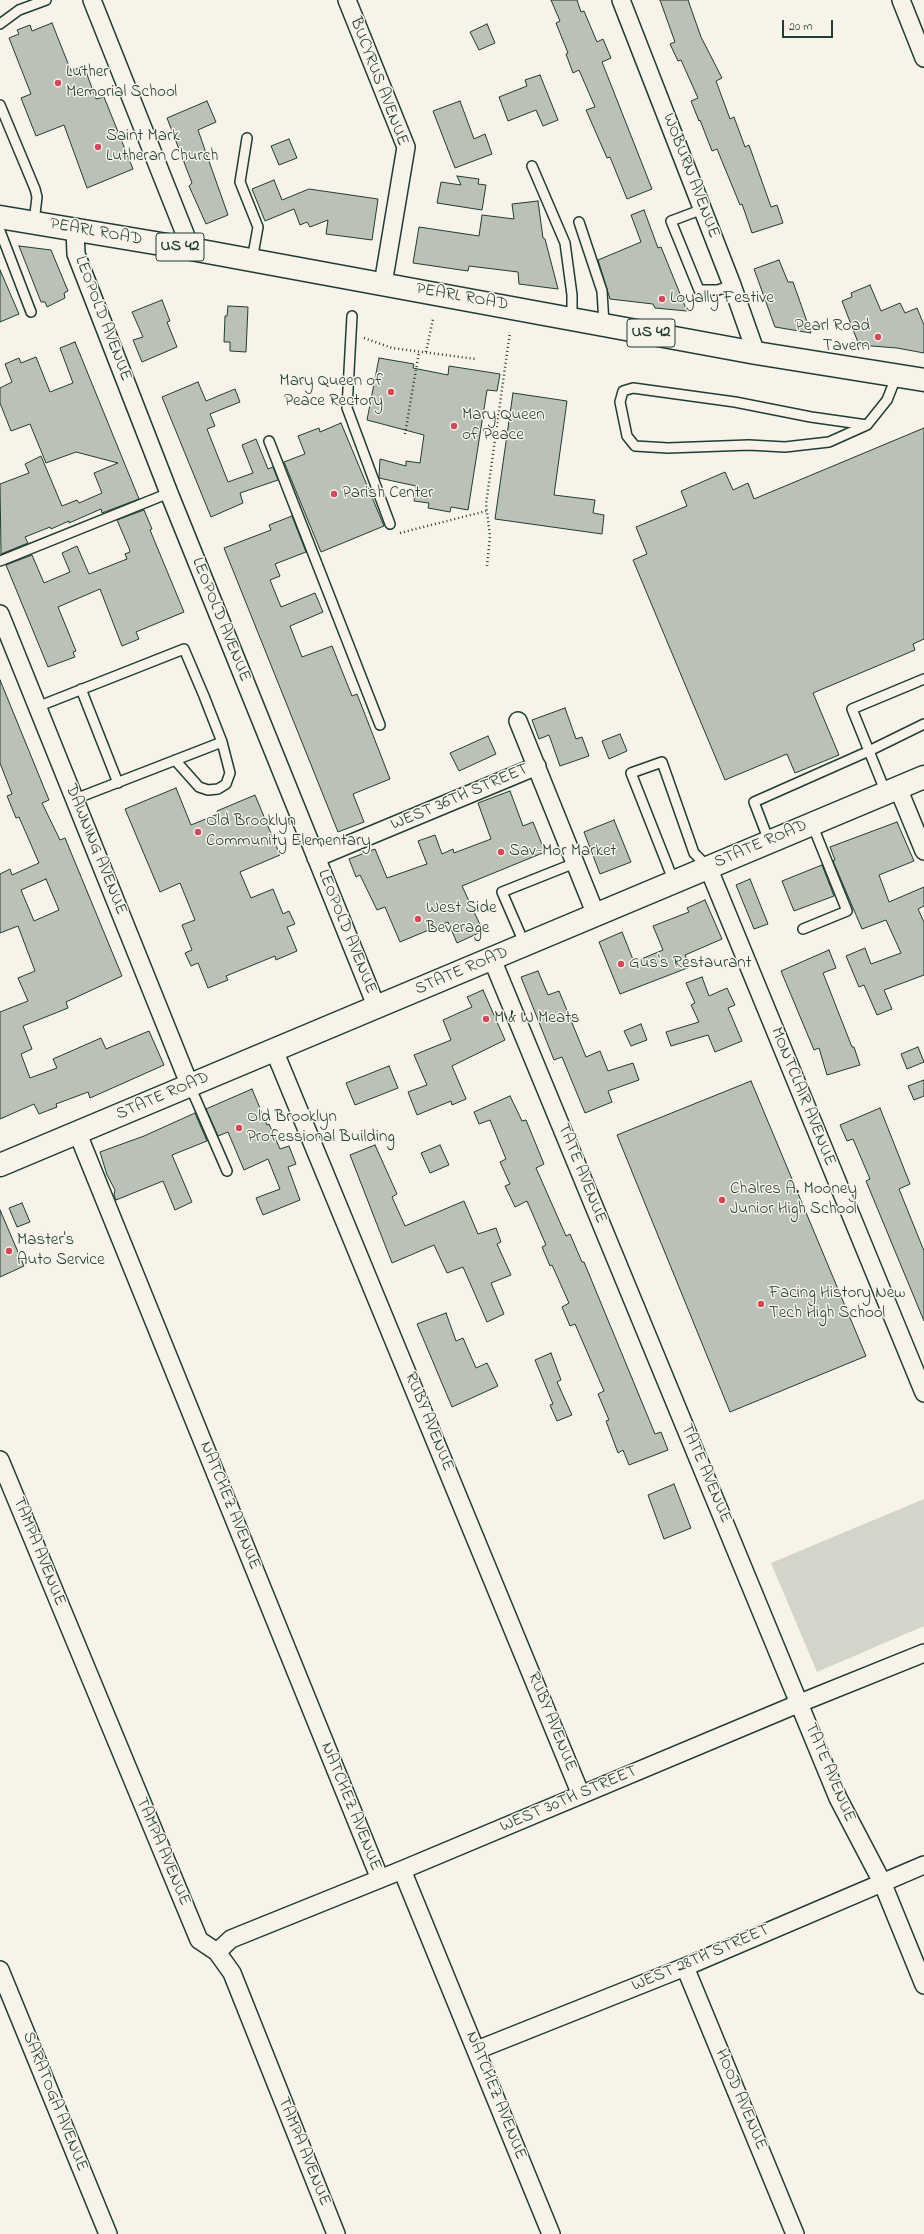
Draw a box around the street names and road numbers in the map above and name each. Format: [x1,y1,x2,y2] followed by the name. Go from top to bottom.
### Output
[344,15,412,149] street label: BUCYRUS AVENUE
[657,111,723,241] street label: WOBURN AVENUE
[48,215,144,251] street label: PEARL ROAD
[156,233,204,261] road number: US 42
[69,254,135,384] street label: LEOPOLD AVENUE
[414,280,510,316] street label: PEARL ROAD
[627,319,675,347] road number: US 42
[186,555,254,685] street label: LEOPOLD AVENUE
[388,760,532,836] street label: WEST 36TH STREET
[59,782,131,918] street label: DAWNING AVENUE
[711,816,811,874] street label: STATE ROAD
[312,867,380,997] street label: LEOPOLD AVENUE
[412,943,512,1001] street label: STATE ROAD
[765,1025,839,1169] street label: MONTCLAIR AVENUE
[113,1068,213,1126] street label: STATE ROAD
[552,1121,610,1227] street label: TATE AVENUE
[399,1370,457,1474] street label: RUBY AVENUE
[675,1421,735,1527] street label: TATE AVENUE
[194,1439,264,1573] street label: NATCHEZ AVENUE
[7,1495,69,1609] street label: TAMPA AVENUE
[522,1670,580,1774] street label: RUBY AVENUE
[799,1720,859,1826] street label: TATE AVENUE
[315,1740,385,1874] street label: NATCHEZ AVENUE
[497,1762,641,1838] street label: WEST 30TH STREET
[130,1795,194,1909] street label: TAMPA AVENUE
[629,1921,773,1997] street label: WEST 28TH STREET
[17,2029,91,2175] street label: SARATOGA AVENUE
[460,2029,530,2163] street label: NATCHEZ AVENUE
[710,2046,770,2154] street label: HOOD AVENUE
[272,2095,334,2209] street label: TAMPA AVENUE

